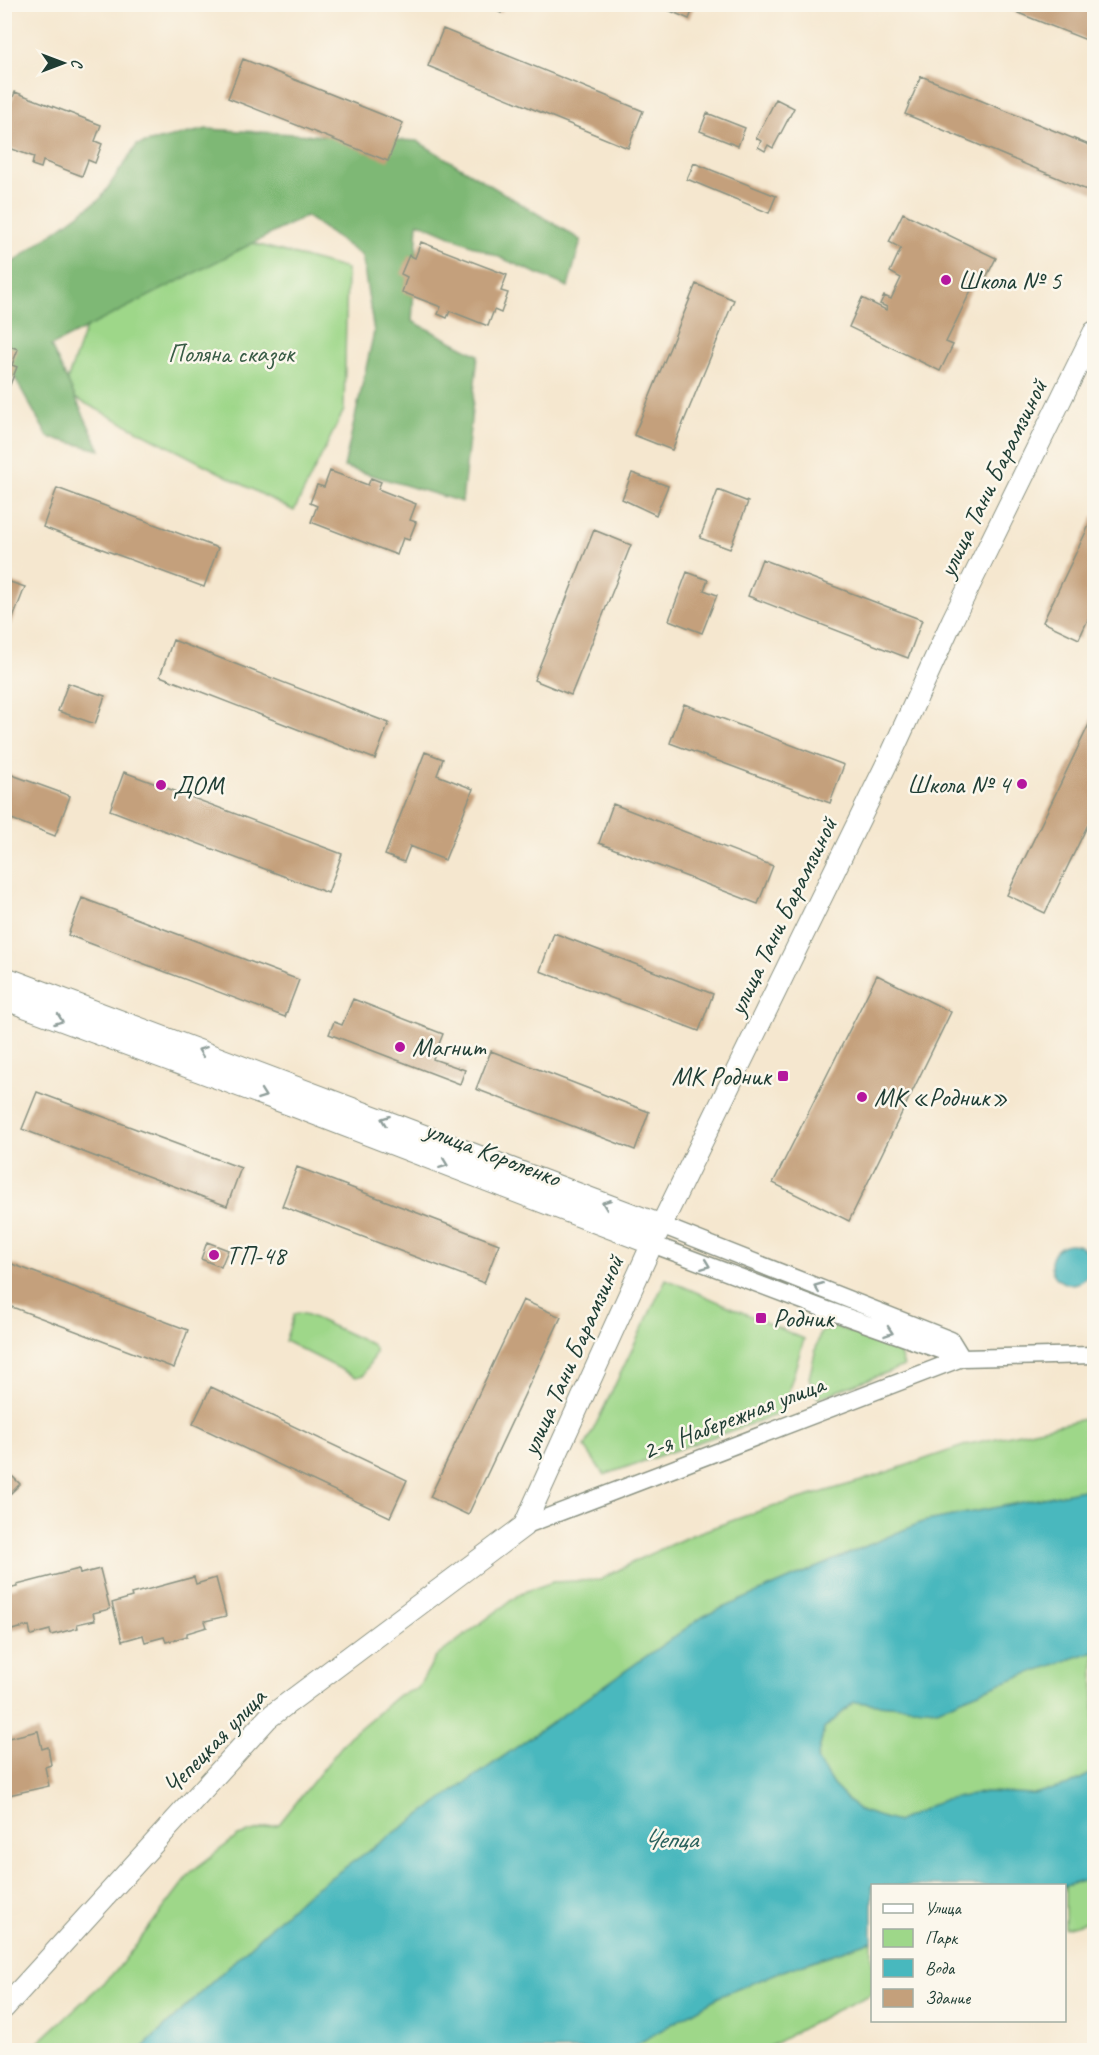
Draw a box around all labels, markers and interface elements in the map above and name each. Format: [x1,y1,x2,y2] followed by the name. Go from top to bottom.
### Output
[33,33,93,93] north arrow
[67,59,87,69] text: С
[958,264,1062,297] place label: Школа № 5
[939,273,953,287] marker: Школа № 5
[168,337,296,370] park label: Поляна сказок
[929,372,1056,584] street label: улица Тани Барамзиной
[907,768,1012,801] place label: Школа № 4
[173,769,226,802] place label: ДОМ
[1015,777,1029,791] marker: Школа № 4
[154,778,168,792] marker: ДОМ
[719,810,846,1022] street label: улица Тани Барамзиной
[54,1012,64,1025] one-way arrow
[412,1031,487,1064] place label: Магнит
[393,1040,407,1054] marker: Магнит
[197,1046,208,1059] one-way arrow
[672,1060,772,1093] place label: МК Родник
[776,1069,790,1083] marker: МК Родник
[874,1081,1008,1114] place label: МК «Родник»
[256,1087,267,1100] one-way arrow
[855,1090,869,1104] marker: МК «Родник»
[419,1112,567,1195] street label: улица Короленко
[380,1115,390,1128] one-way arrow
[439,1156,449,1169] one-way arrow
[601,1199,612,1212] one-way arrow
[226,1239,288,1272] place label: ТП-48
[207,1248,221,1262] marker: ТП-48
[513,1248,632,1462] street label: улица Тани Барамзиной
[700,1258,711,1270] one-way arrow
[814,1282,825,1294] one-way arrow
[773,1302,835,1335] place label: Родник
[754,1311,768,1325] marker: Родник
[883,1325,894,1338] one-way arrow
[637,1367,831,1467] street label: 2-я Набережная улица
[156,1680,274,1801] street label: Чепецкая улица
[643,1822,699,1856] water label: Чепца
[871,1884,1066,2022] legend
[925,1897,962,1919] text: Улица
[925,1927,959,1949] text: Парк
[925,1957,956,1979] text: Вода
[925,1987,971,2009] text: Здание

